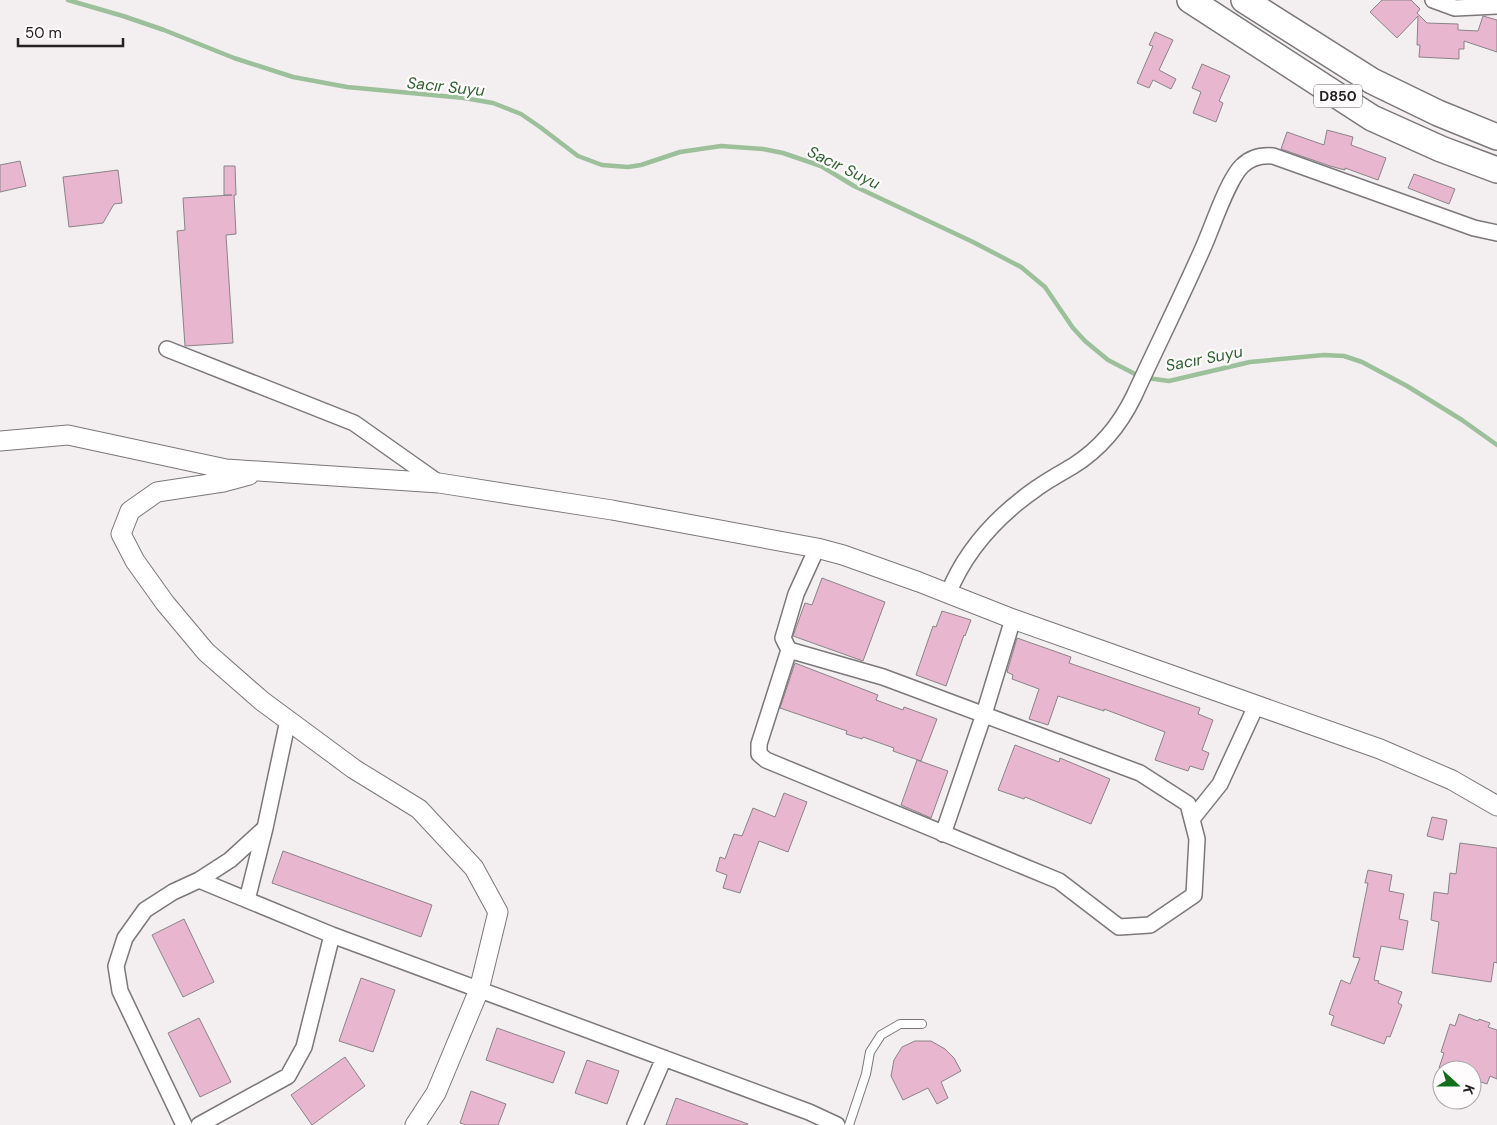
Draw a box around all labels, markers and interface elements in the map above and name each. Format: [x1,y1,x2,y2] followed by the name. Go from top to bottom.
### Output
[18,15,122,47] scale bar
[25,23,62,43] text: 50 m
[406,72,486,101] water label: Sacır Suyu
[1314,84,1362,108] road number: D850
[804,141,883,194] water label: Sacır Suyu
[1164,341,1244,376] water label: Sacır Suyu
[1432,1060,1482,1110] north arrow
[1459,1082,1479,1097] text: K

